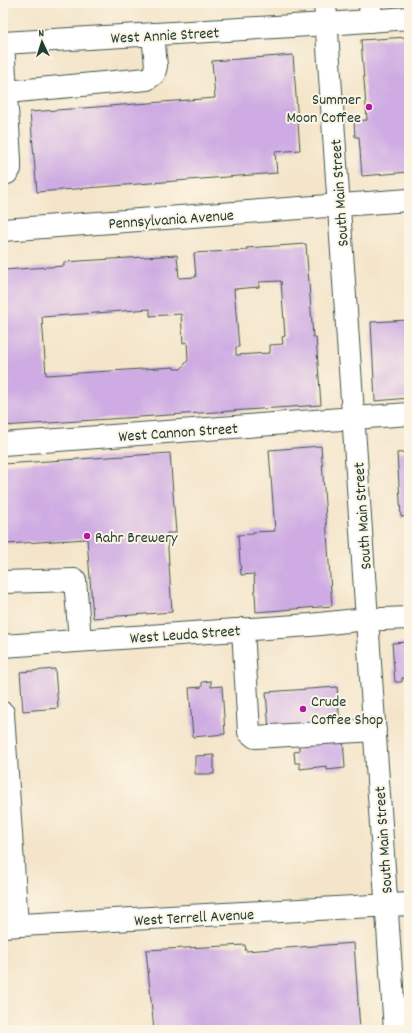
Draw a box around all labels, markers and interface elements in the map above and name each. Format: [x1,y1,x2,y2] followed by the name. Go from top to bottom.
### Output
[22,22,62,62] north arrow
[110,22,220,51] street label: West Annie Street
[38,26,45,42] text: N
[286,89,361,130] place label: Summer Moon Coffee
[364,102,374,112] marker: Summer Moon Coffee
[325,138,356,247] street label: South Main Street
[108,205,235,236] street label: Pennsylvania Avenue
[118,418,239,449] street label: West Cannon Street
[348,461,379,570] street label: South Main Street
[95,527,178,550] place label: Rahr Brewery
[82,531,92,541] marker: Rahr Brewery
[129,620,241,651] street label: West Leuda Street
[311,691,383,732] place label: Crude Coffee Shop
[298,704,308,714] marker: Crude Coffee Shop
[369,785,400,894] street label: South Main Street
[134,904,255,933] street label: West Terrell Avenue

